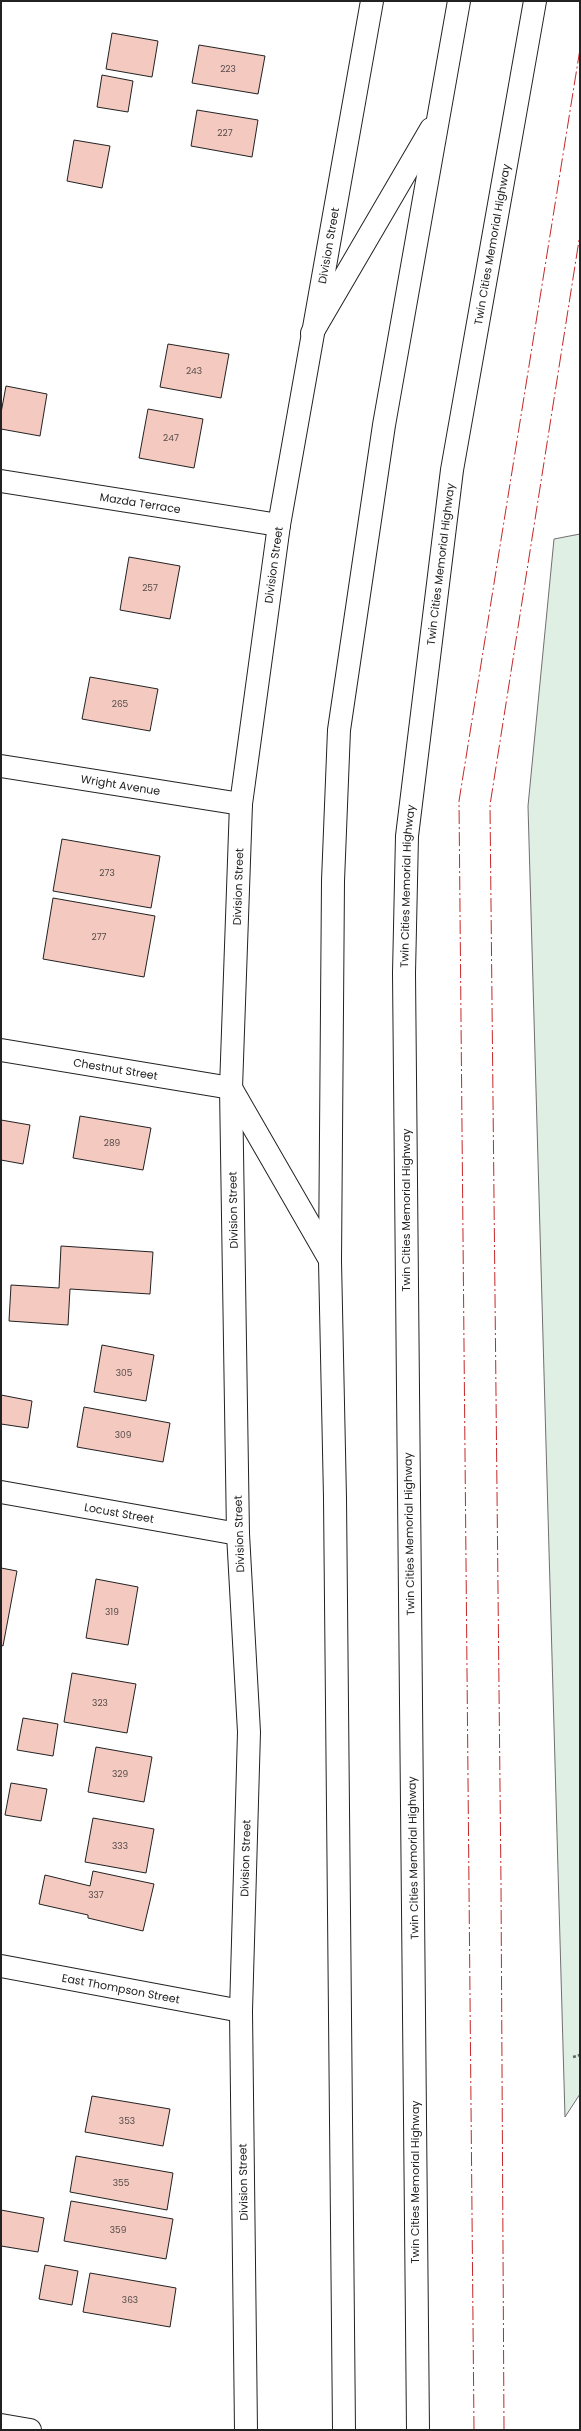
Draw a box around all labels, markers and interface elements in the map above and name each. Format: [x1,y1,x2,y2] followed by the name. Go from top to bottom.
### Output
[220,63,236,75] house number: 223
[217,127,233,139] house number: 227
[470,162,514,326] street label: Twin Cities Memorial Highway
[314,206,343,285] street label: Division Street
[186,365,202,377] house number: 243
[163,432,179,444] house number: 247
[423,481,458,646] street label: Twin Cities Memorial Highway
[99,489,182,517] street label: Mazda Terrace
[260,526,287,604] street label: Division Street
[142,582,158,594] house number: 257
[112,698,129,710] house number: 265
[80,771,162,799] street label: Wright Avenue
[396,803,419,968] street label: Twin Cities Memorial Highway
[229,848,247,925] street label: Division Street
[99,867,115,879] house number: 273
[91,931,107,943] house number: 277
[72,1054,159,1084] street label: Chestnut Street
[398,1128,414,1292] street label: Twin Cities Memorial Highway
[104,1137,121,1149] house number: 289
[224,1171,242,1249] street label: Division Street
[116,1367,133,1379] house number: 305
[115,1429,132,1441] house number: 309
[400,1452,418,1616] street label: Twin Cities Memorial Highway
[230,1495,248,1573] street label: Division Street
[83,1499,155,1527] street label: Locust Street
[105,1606,119,1618] house number: 319
[92,1697,108,1709] house number: 323
[112,1768,128,1780] house number: 329
[404,1776,422,1940] street label: Twin Cities Memorial Highway
[236,1819,254,1897] street label: Division Street
[112,1840,128,1852] house number: 333
[88,1889,104,1901] house number: 337
[61,1970,181,2007] street label: East Thompson Street
[407,2100,423,2264] street label: Twin Cities Memorial Highway
[119,2115,135,2127] house number: 353
[234,2143,252,2221] street label: Division Street
[113,2177,130,2189] house number: 355
[110,2224,127,2236] house number: 359
[122,2294,138,2306] house number: 363

